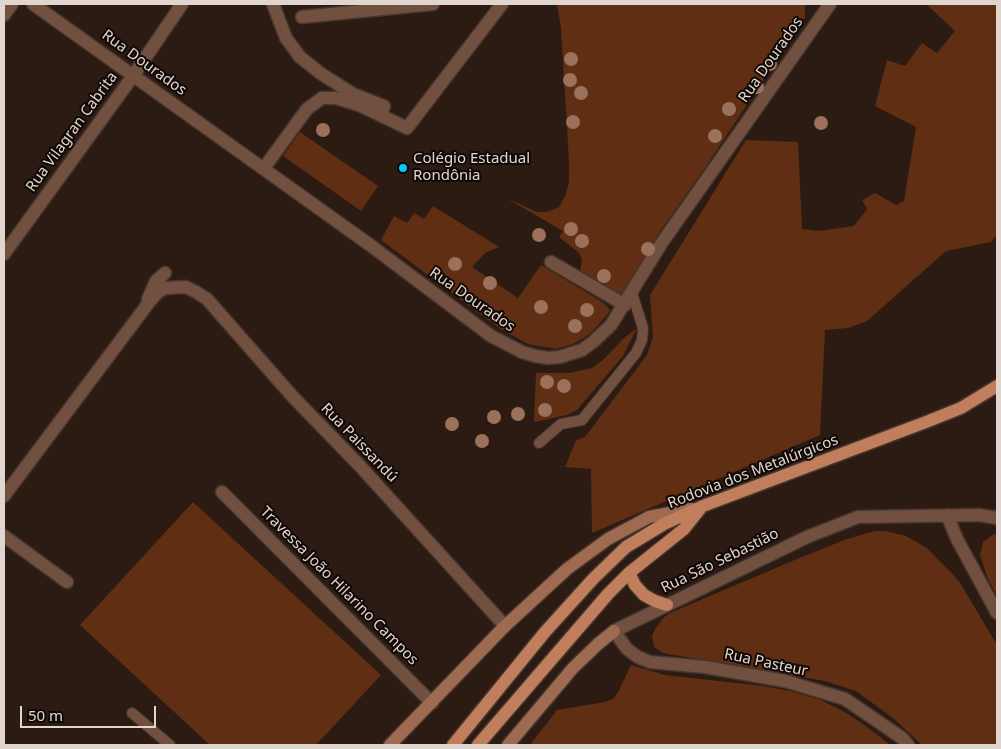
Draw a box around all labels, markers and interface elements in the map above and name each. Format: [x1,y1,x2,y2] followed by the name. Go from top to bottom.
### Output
[735,14,807,106] street label: Rua Dourados
[98,26,190,100] street label: Rua Dourados
[22,69,122,195] street label: Rua Vilagran Cabrita
[413,150,530,185] place label: Colégio Estadual Rondônia
[397,162,409,174] marker: Colégio Estadual Rondônia
[426,264,518,336] street label: Rua Dourados
[317,400,401,486] street label: Rua Paissandú
[665,431,841,513] street label: Rodovia dos Metalúrgicos
[256,503,422,669] street label: Travessa João Hilarino Campos
[658,525,782,597] street label: Rua São Sebastião
[723,645,809,681] street label: Rua Pasteur
[22,696,159,728] scale bar
[28,705,63,725] text: 50 m

